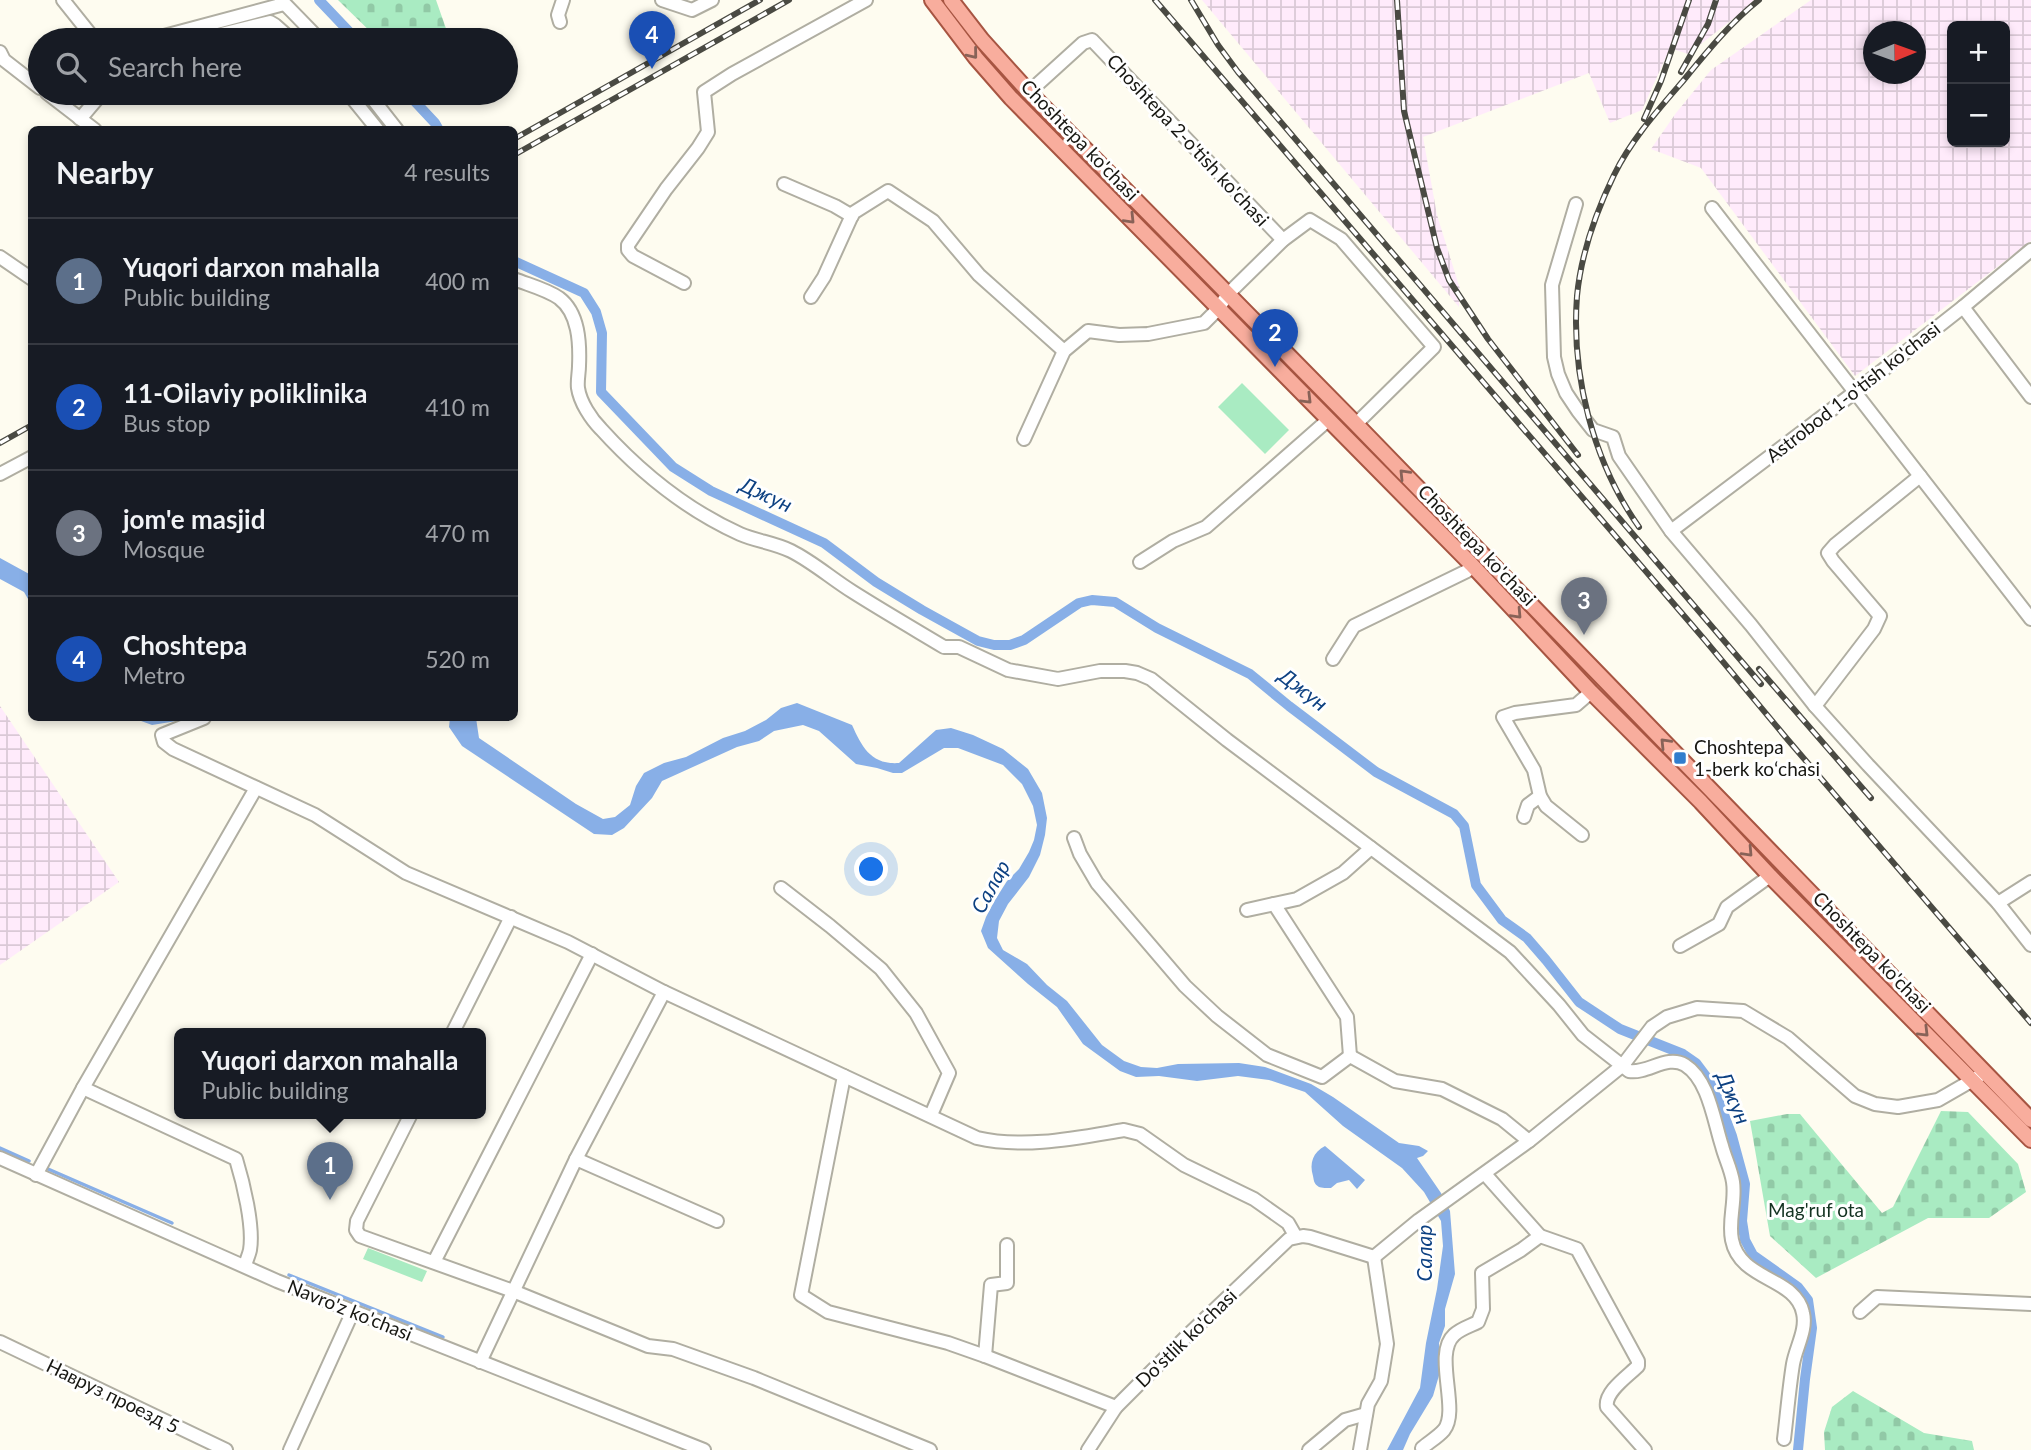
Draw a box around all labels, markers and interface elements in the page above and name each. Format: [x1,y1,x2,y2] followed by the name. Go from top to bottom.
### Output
[629,11,675,69] pin: 4
[1863,21,1926,84] north arrow
[1947,21,2010,147] map controls
[1947,21,2010,84] button: +
[28,28,518,105] search box
[965,46,977,59] one-way arrow
[52,48,90,86] icon: search
[1103,49,1274,231] street label: Choshtepa 2-o'tish ko'chasi
[108,51,242,83] text: Search here
[1017,74,1144,205] street label: Choshtepa ko'chasi
[1947,84,2010,147] button: −
[56,154,154,190] text: Nearby
[404,158,490,186] text: 4 results
[1121,211,1134,224] one-way arrow
[123,251,380,283] text: Yuqori darxon mahalla
[72,267,86,295] text: 1
[425,267,490,295] text: 400 m
[123,283,270,311] text: Public building
[1252,309,1298,367] pin: 2
[1761,316,1944,467] street label: Astrobod 1-o'tish ko'chasi
[123,377,367,409] text: 11-Oilaviy poliklinika
[1298,390,1311,403] one-way arrow
[72,393,86,421] text: 2
[425,393,490,421] text: 410 m
[123,409,210,437] text: Bus stop
[1399,469,1412,482] one-way arrow
[735,470,797,517] water label: Джун
[1414,479,1541,610] street label: Choshtepa ko'chasi
[123,503,265,535] text: jom'e masjid
[72,519,86,547] text: 3
[425,519,490,547] text: 470 m
[123,535,205,563] text: Mosque
[1561,577,1607,635] pin: 3
[1509,605,1522,618] one-way arrow
[123,629,247,661] text: Choshtepa
[72,645,86,673] text: 4
[425,645,490,673] text: 520 m
[123,661,185,689] text: Metro
[1273,661,1333,716] water label: Джун
[1694,735,1820,780] place label: Choshtepa 1-berk koʻchasi
[1660,738,1673,751] one-way arrow
[1672,750,1688,766] marker: Choshtepa 1-berk koʻchasi
[1739,844,1752,857] one-way arrow
[854,852,888,886] your location
[965,855,1014,917] water label: Салар
[1809,886,1936,1017] street label: Choshtepa ko'chasi
[1915,1024,1928,1037] one-way arrow
[174,1028,486,1119] popup
[201,1044,459,1076] text: Yuqori darxon mahalla
[1711,1065,1757,1127] water label: Джун
[201,1076,349,1104] text: Public building
[307,1142,353,1200] pin: 1
[1768,1198,1864,1221] park label: Mag'ruf ota
[1411,1225,1436,1281] water label: Салар
[285,1274,416,1345] street label: Navro'z ko'chasi
[1130,1284,1241,1392] street label: Do'stlik ko'chasi
[43,1353,183,1438] street label: Навруз проезд 5

